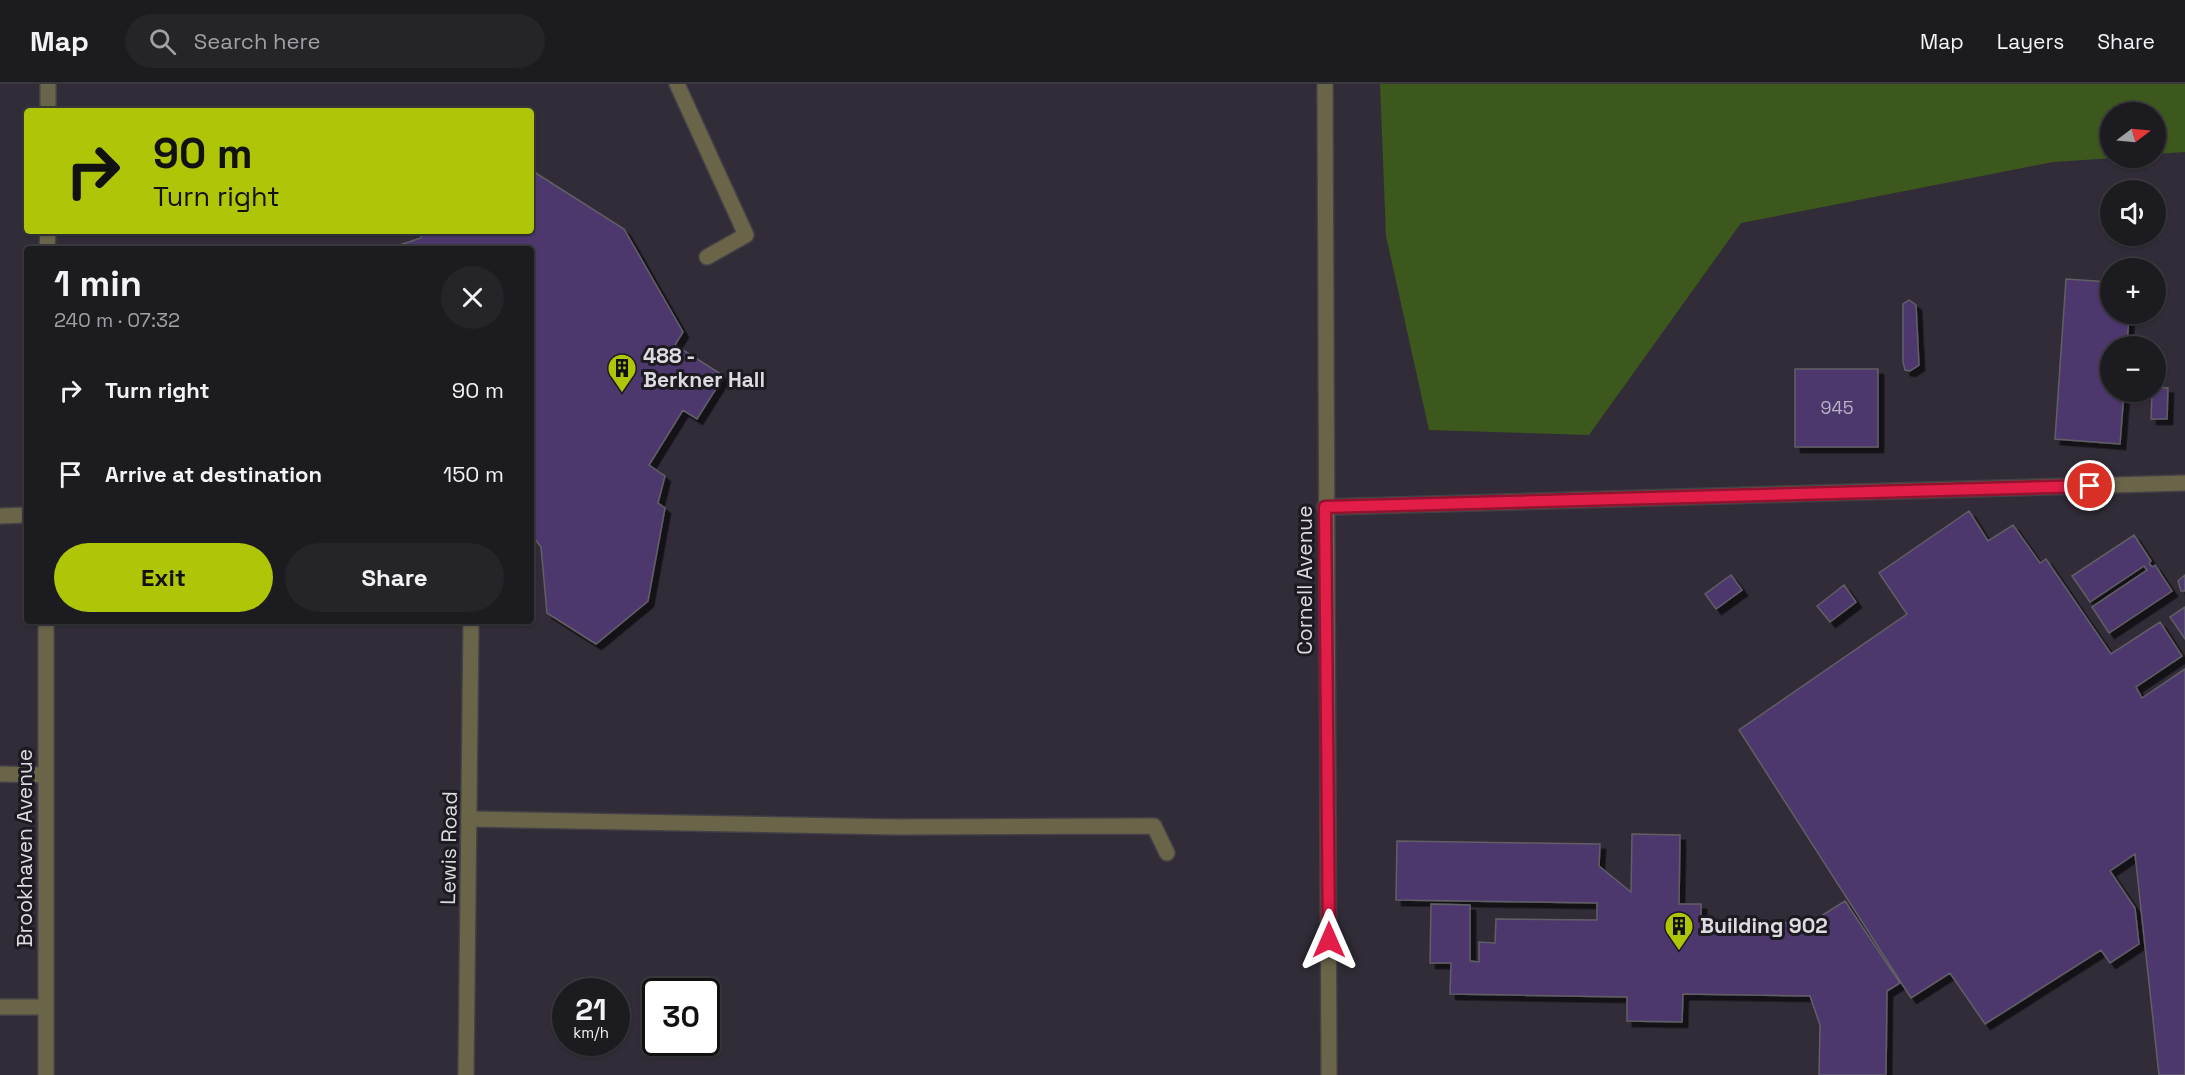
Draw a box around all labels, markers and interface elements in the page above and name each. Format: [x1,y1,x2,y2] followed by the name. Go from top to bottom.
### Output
[125,14,545,68] search box
[30,23,89,59] text: Map
[146,25,179,58] icon: search
[194,27,321,55] text: Search here
[1920,28,1964,55] text: Map
[1997,28,2064,55] text: Layers
[2097,28,2155,55] text: Share
[2100,102,2166,168] north arrow
[2100,102,2166,402] map controls
[153,127,253,180] text: 90 m
[54,132,132,210] icon: right
[153,179,280,214] text: Turn right
[2100,180,2166,246] button: sound
[2100,258,2166,324] button: +
[54,261,142,307] text: 1 min
[441,266,504,329] button: close
[54,307,180,333] text: 240 m · 07:32
[2100,336,2166,402] button: −
[643,342,765,393] place label: 488 - Berkner Hall
[606,352,638,394] building icon: 488 - Berkner Hall
[54,374,87,407] icon: right
[105,376,210,404] text: Turn right
[452,376,504,404] text: 90 m
[1820,396,1854,419] house number: 945
[54,458,87,491] icon: arrive
[105,460,322,488] text: Arrive at destination
[443,460,504,488] text: 150 m
[2064,460,2115,511] pin
[2073,469,2106,502] icon: arrive
[1291,505,1318,655] street label: Cornell Avenue
[54,543,273,612] button: Exit
[285,543,504,612] button: Share
[11,749,38,947] street label: Brookhaven Avenue
[434,791,463,905] street label: Lewis Road
[1297,908,1361,972] position arrow
[1663,910,1695,952] building icon: Building 902
[1700,912,1828,939] place label: Building 902
[642,978,720,1056] speed limit sign: 30
[575,990,607,1029] text: 21
[573,1023,609,1042] text: km/h

